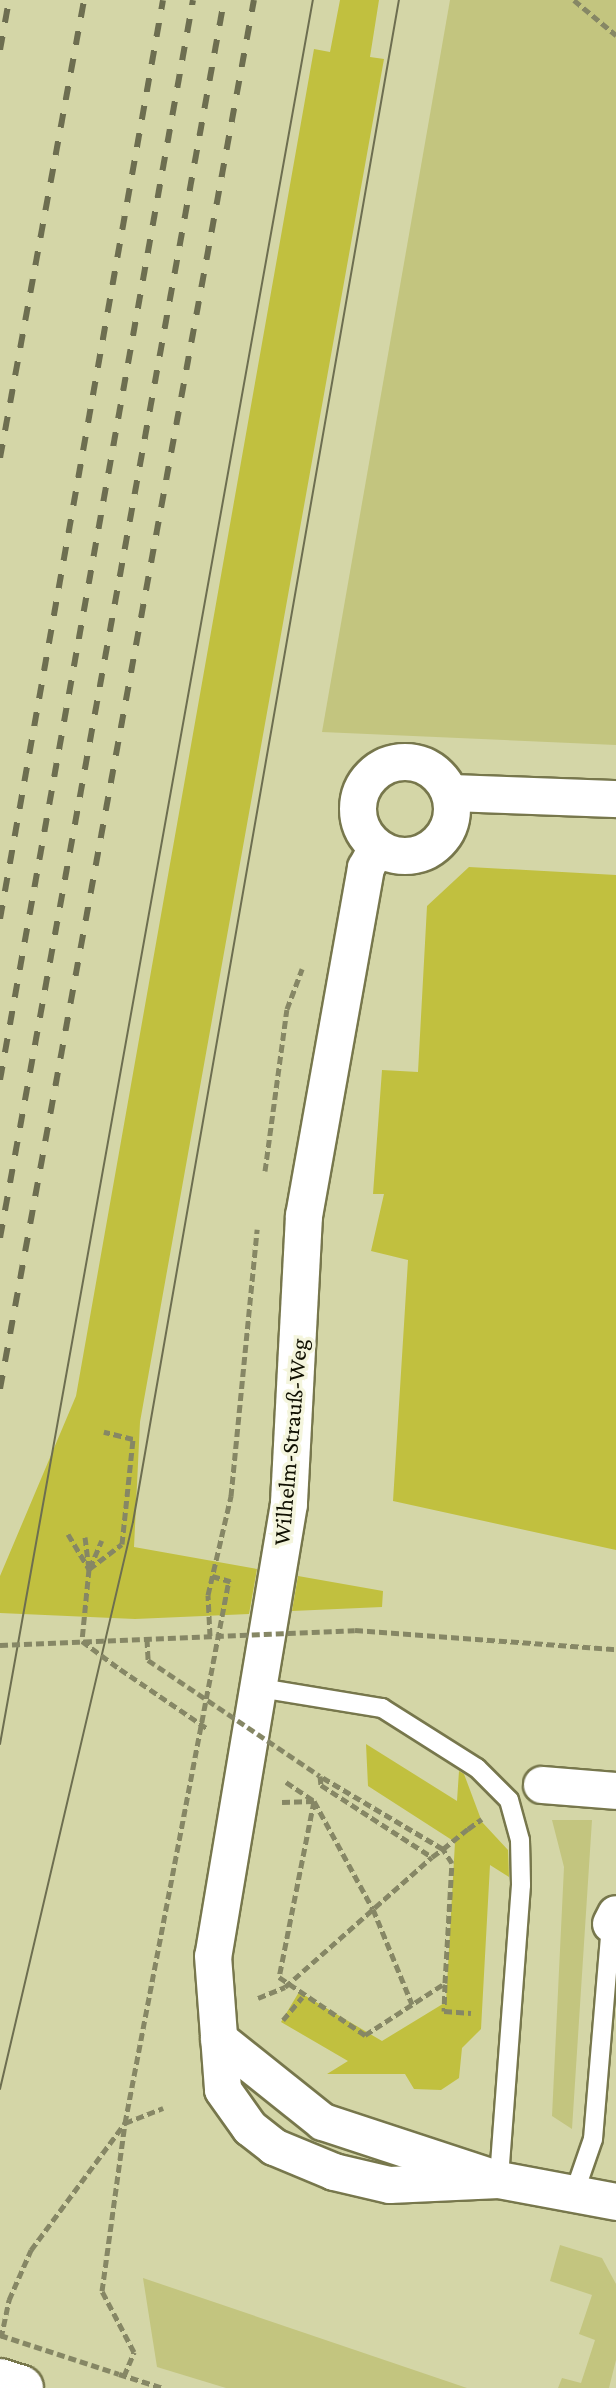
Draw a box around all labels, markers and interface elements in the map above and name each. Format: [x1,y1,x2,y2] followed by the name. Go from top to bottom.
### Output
[267,1337,313,1547] street label: Wilhelm-Strauß-Weg

